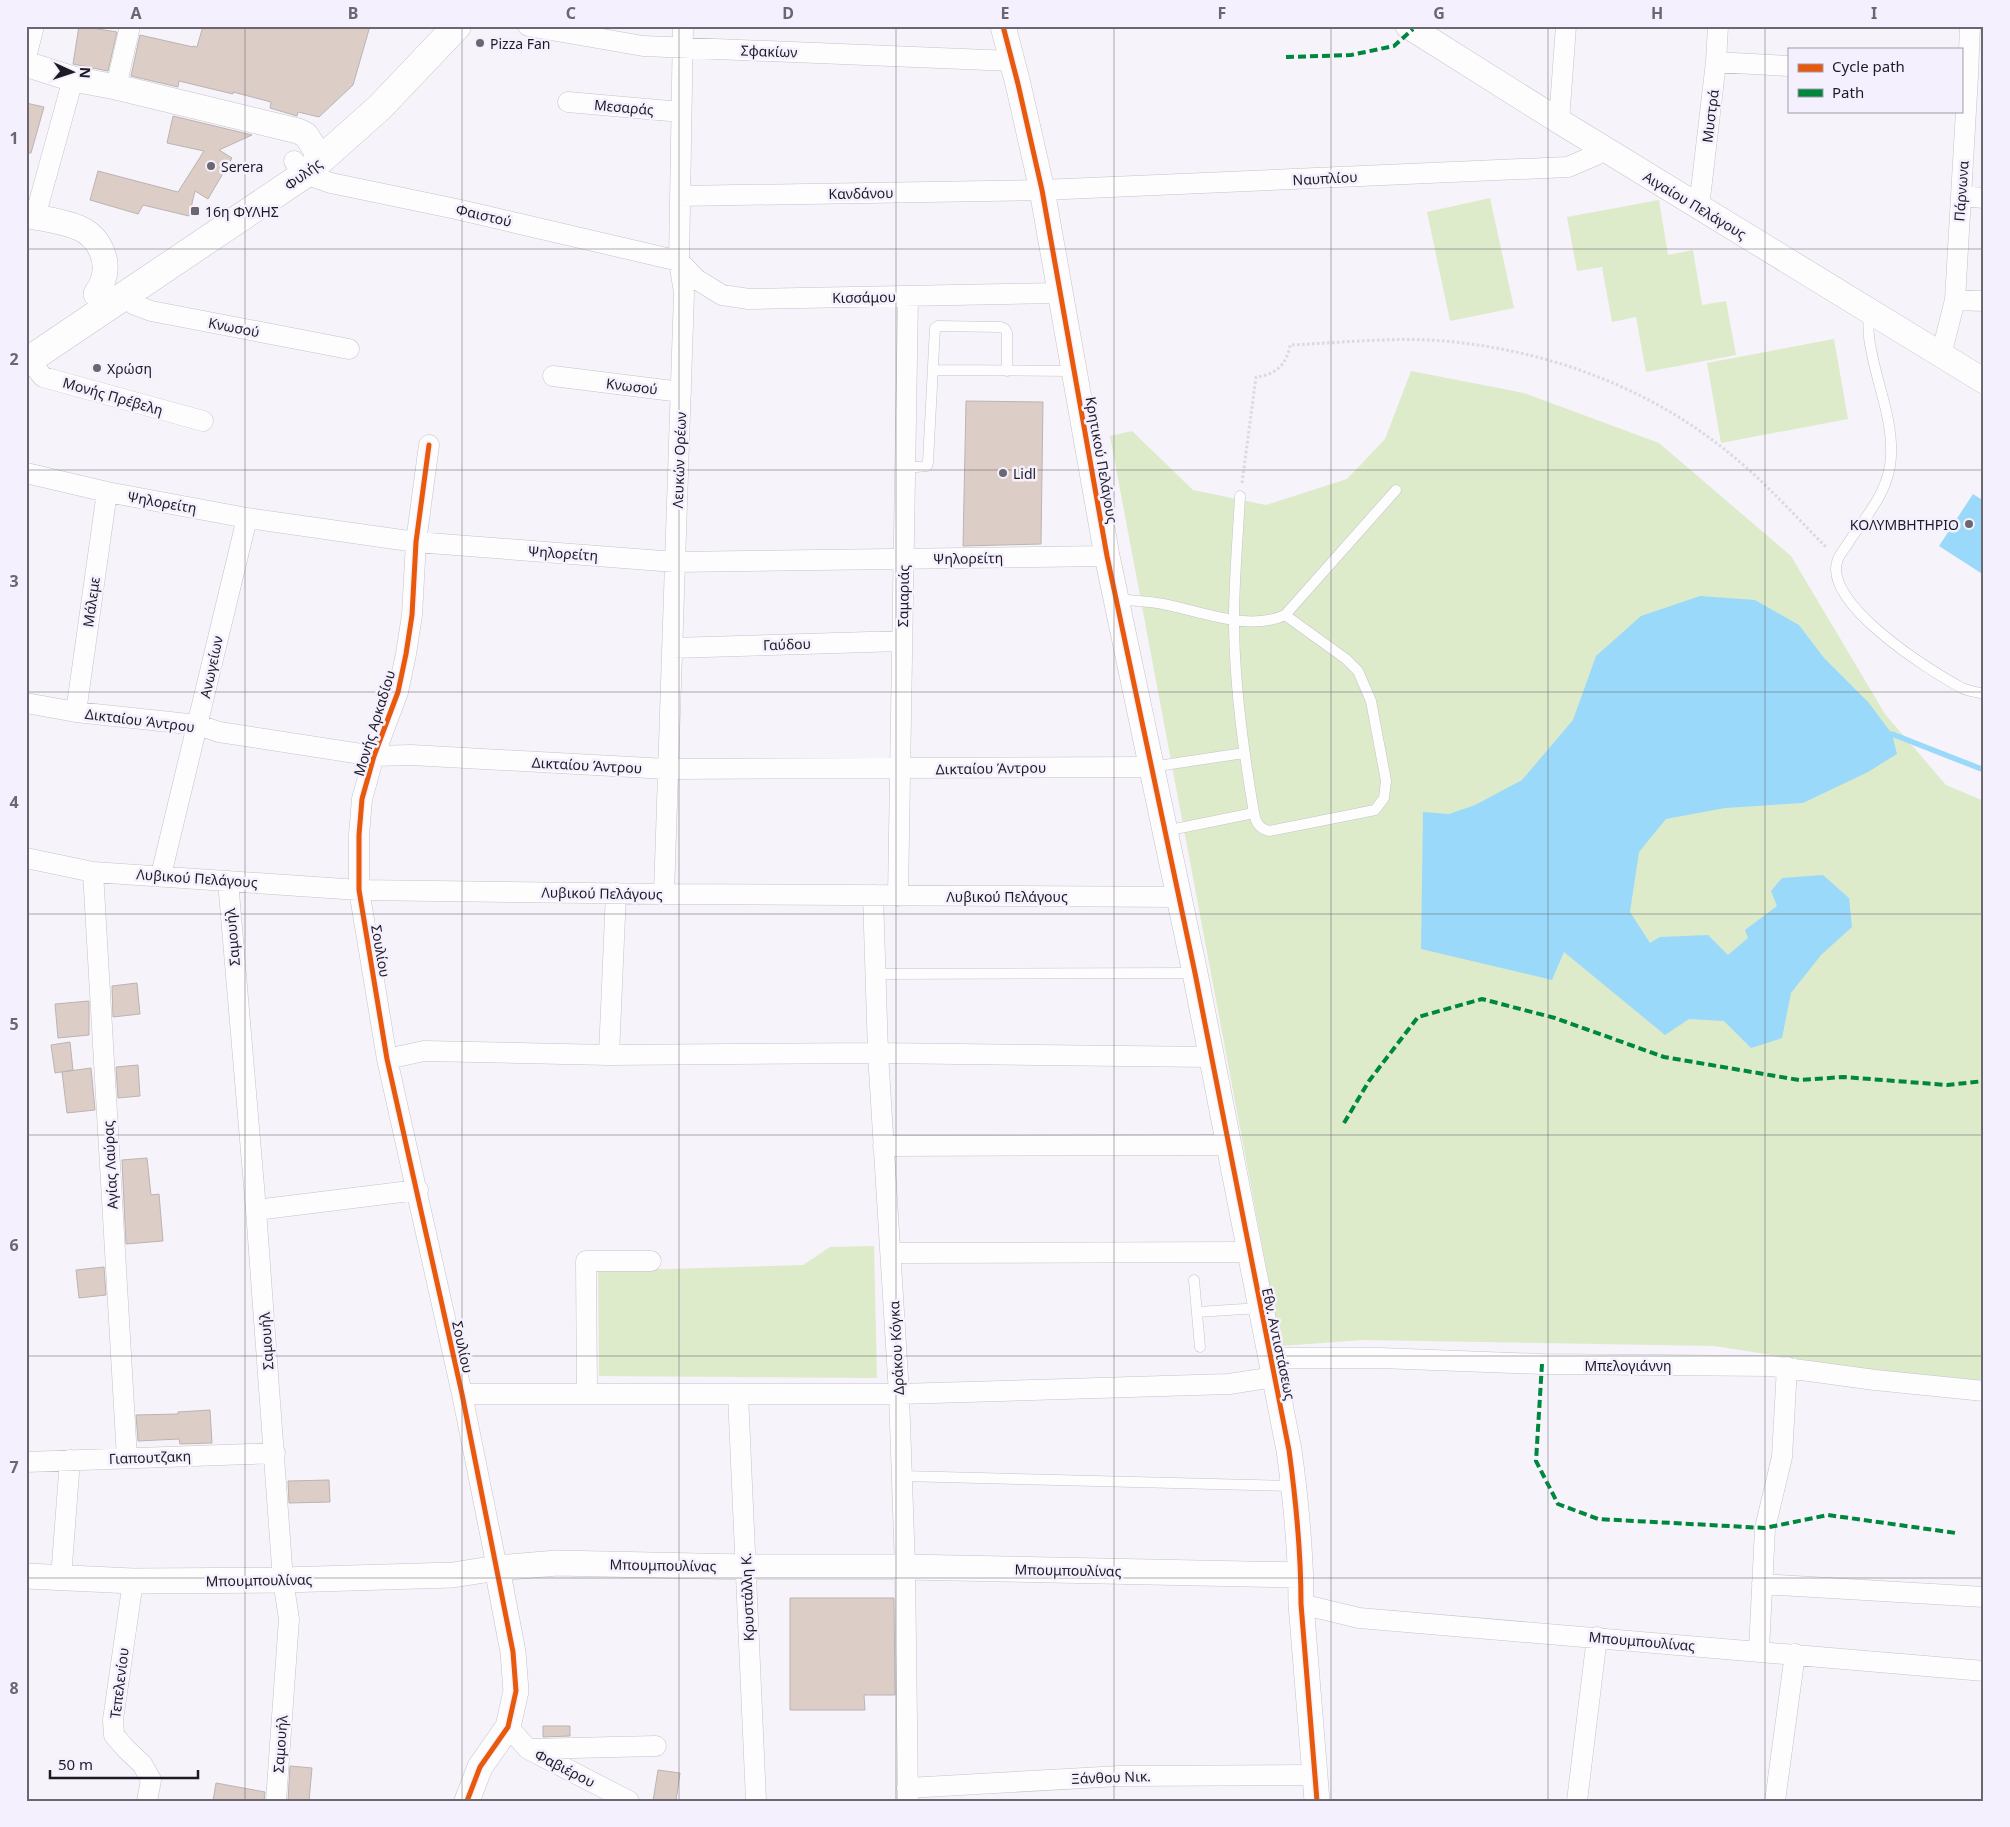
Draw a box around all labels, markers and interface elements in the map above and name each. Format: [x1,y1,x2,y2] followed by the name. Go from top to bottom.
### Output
[130,2,142,24] text: A
[348,2,358,24] text: B
[566,2,576,24] text: C
[782,2,794,24] text: D
[1001,2,1010,24] text: E
[1218,2,1226,24] text: F
[1433,2,1445,24] text: G
[1651,2,1663,24] text: H
[1871,2,1877,24] text: I
[490,34,551,53] place label: Pizza Fan
[474,37,486,49] marker: Pizza Fan
[740,41,798,61] street label: Σφακίων
[48,48,98,98] north arrow
[1788,48,1962,112] legend
[1832,56,1905,76] text: Cycle path
[76,67,95,79] text: N
[1832,82,1864,102] text: Path
[1697,88,1723,144] street label: Μυστρά
[593,95,655,119] street label: Μεσαράς
[9,127,19,149] text: 1
[280,154,326,194] street label: Φυλής
[221,157,263,176] place label: Serera
[205,160,217,172] marker: Serera
[1949,160,1973,222] street label: Πάρνωνα
[1292,167,1358,189] street label: Ναυπλίου
[1640,167,1750,243] street label: Αιγαίου Πελάγους
[828,183,894,203] street label: Κανδάνου
[454,199,514,231] street label: Φαιστού
[205,202,279,221] place label: 16η ΦΥΛΗΣ
[189,205,201,217] marker: 16η ΦΥΛΗΣ
[832,287,896,307] street label: Κισσάμου
[207,313,261,341] street label: Κνωσού
[9,348,19,370] text: 2
[107,359,152,378] place label: Χρώση
[91,362,103,374] marker: Χρώση
[61,373,165,419] street label: Μονής Πρέβελη
[605,373,659,399] street label: Κνωσού
[1081,395,1123,525] street label: Κρητικού Πελάγους
[668,411,690,509] street label: Λευκών Ορέων
[1013,464,1036,483] place label: Lidl
[997,467,1009,479] marker: Lidl
[126,487,198,517] street label: Ψηλορείτη
[1850,515,1959,534] place label: ΚΟΛΥΜΒΗΤΗΡΙΟ
[1963,518,1975,530] marker: ΚΟΛΥΜΒΗΤΗΡΙΟ
[527,541,599,565] street label: Ψηλορείτη
[933,548,1003,568] street label: Ψηλορείτη
[893,565,913,627] street label: Σαμαριάς
[9,570,19,592] text: 3
[78,575,104,628] street label: Μάλεμε
[195,634,227,700] street label: Ανωγείων
[763,634,811,654] street label: Γαύδου
[349,668,399,778] street label: Μονής Αρκαδίου
[84,704,196,736] street label: Δικταίου Άντρου
[531,753,643,777] street label: Δικταίου Άντρου
[936,758,1046,778] street label: Δικταίου Άντρου
[9,791,19,813] text: 4
[136,864,258,892] street label: Λυβικού Πελάγους
[541,882,663,904] street label: Λυβικού Πελάγους
[946,887,1068,906] street label: Λυβικού Πελάγους
[220,907,244,967] street label: Σαμουήλ
[367,923,395,979] street label: Σουλίου
[9,1013,19,1035] text: 5
[98,1120,122,1210] street label: Αγίας Λαύρας
[9,1234,19,1256] text: 6
[1258,1286,1300,1402] street label: Εθν. Αντιστάσεως
[884,1300,908,1396] street label: Δράκου Κόγκα
[254,1311,277,1371] street label: Σαμουήλ
[448,1319,478,1375] street label: Σουλίου
[1585,1356,1671,1375] street label: Μπελογιάννη
[109,1446,191,1468] street label: Γιαπουτζακη
[9,1456,19,1478] text: 7
[736,1552,758,1642] street label: Κρυστάλλη Κ.
[609,1555,717,1575] street label: Μπουμπουλίνας
[1014,1560,1122,1580] street label: Μπουμπουλίνας
[205,1570,313,1590] street label: Μπουμπουλίνας
[1588,1627,1696,1655] street label: Μπουμπουλίνας
[105,1646,133,1720] street label: Τεπελενίου
[9,1677,19,1699] text: 8
[269,1714,292,1774] street label: Σαμουήλ
[532,1745,598,1791] street label: Φαβιέρου
[50,1747,198,1779] scale bar
[58,1754,93,1774] text: 50 m
[1071,1766,1151,1788] street label: Ξάνθου Νικ.

